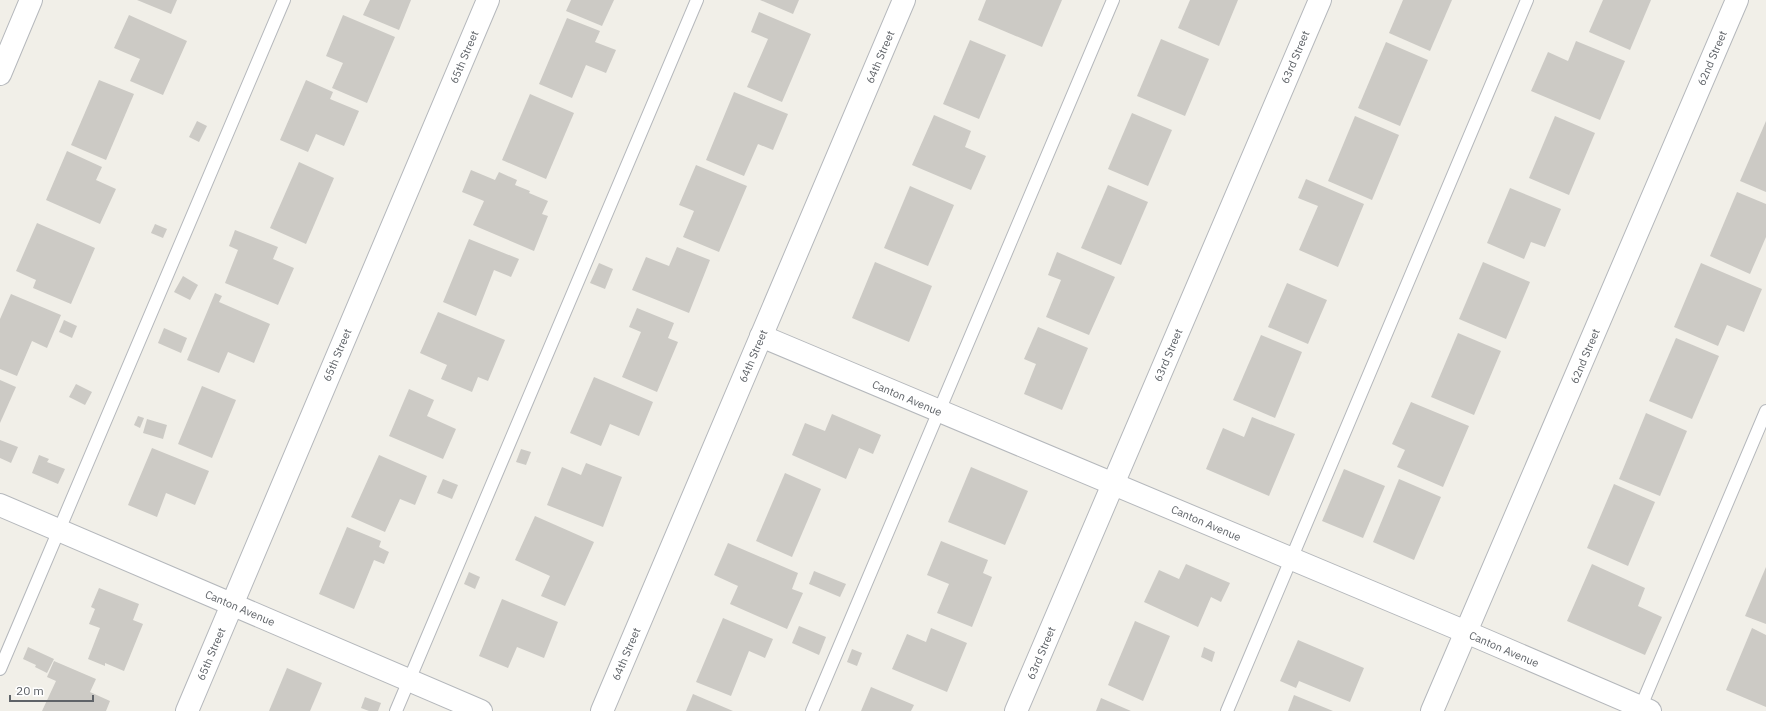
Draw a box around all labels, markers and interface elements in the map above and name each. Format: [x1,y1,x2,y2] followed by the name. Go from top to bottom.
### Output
[447,28,481,86] street label: 65th Street
[863,28,897,86] street label: 64th Street
[1278,28,1312,86] street label: 63rd Street
[1694,28,1730,88] street label: 62nd Street
[320,326,354,384] street label: 65th Street
[1151,326,1185,384] street label: 63rd Street
[1567,326,1603,386] street label: 62nd Street
[736,327,770,385] street label: 64th Street
[870,377,944,419] street label: Canton Avenue
[1169,502,1243,544] street label: Canton Avenue
[203,587,277,629] street label: Canton Avenue
[1024,624,1058,682] street label: 63rd Street
[194,625,228,683] street label: 65th Street
[609,625,643,683] street label: 64th Street
[1467,628,1541,670] street label: Canton Avenue
[10,677,93,703] scale bar
[16,683,44,698] text: 20 m

